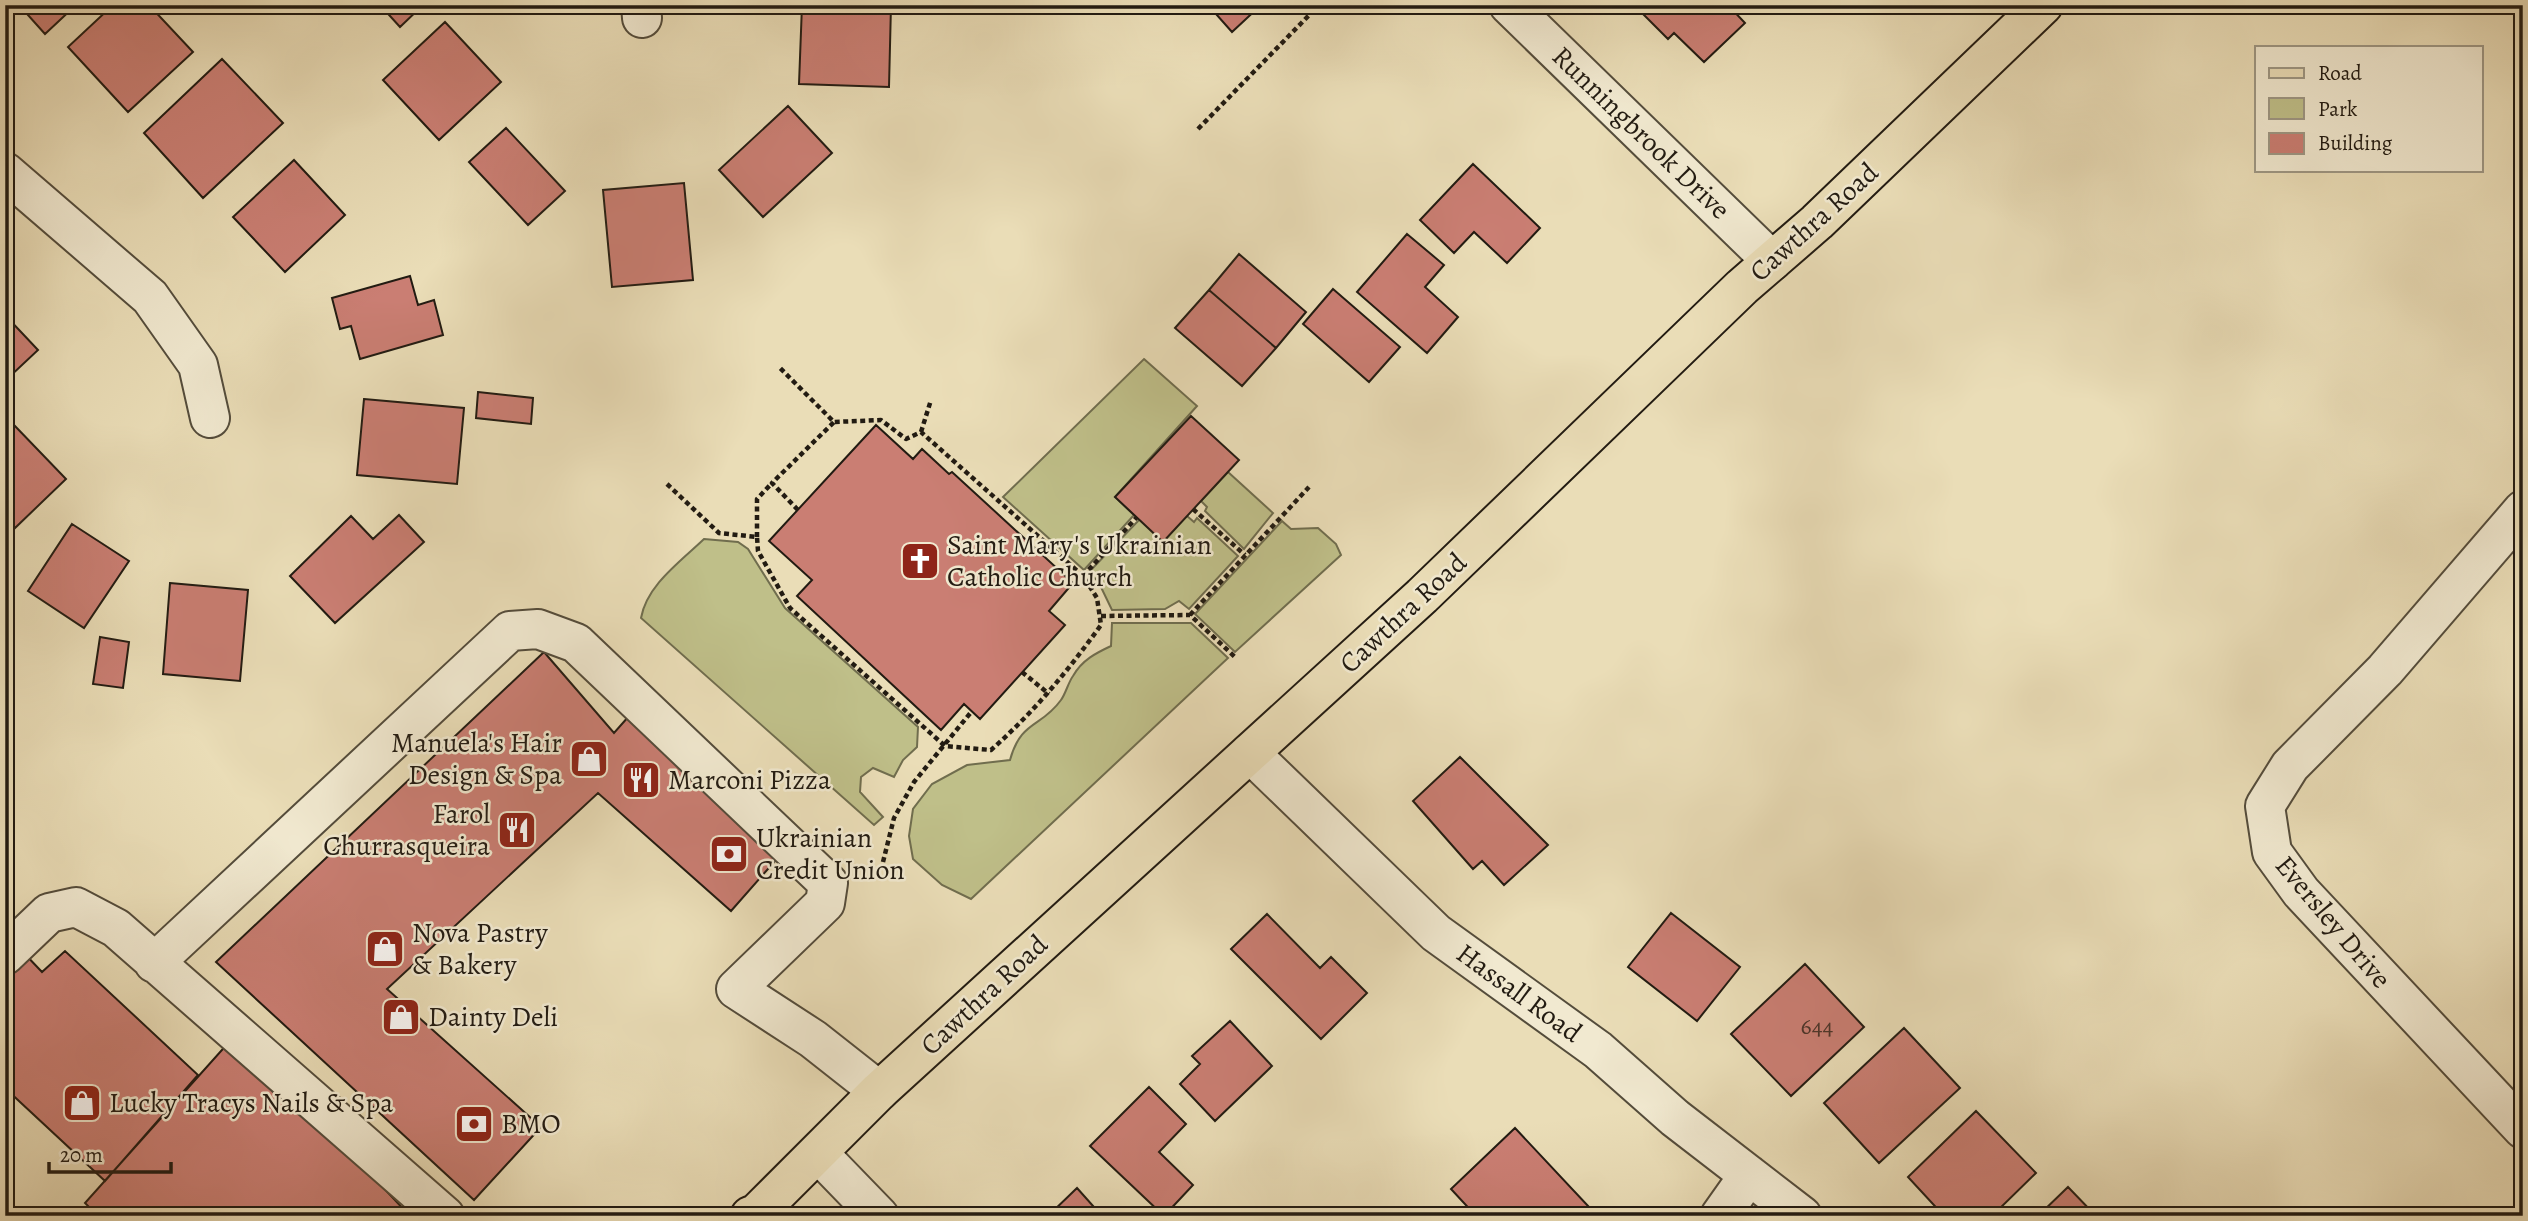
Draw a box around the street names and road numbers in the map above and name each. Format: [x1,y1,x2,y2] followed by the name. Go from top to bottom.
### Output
[1544,38,1738,228] street label: Runningbrook Drive
[1741,153,1887,290] street label: Cawthra Road
[1331,543,1476,682] street label: Cawthra Road
[2266,848,2400,996] street label: Eversley Drive
[912,925,1057,1064] street label: Cawthra Road
[1449,935,1590,1052] street label: Hassall Road

